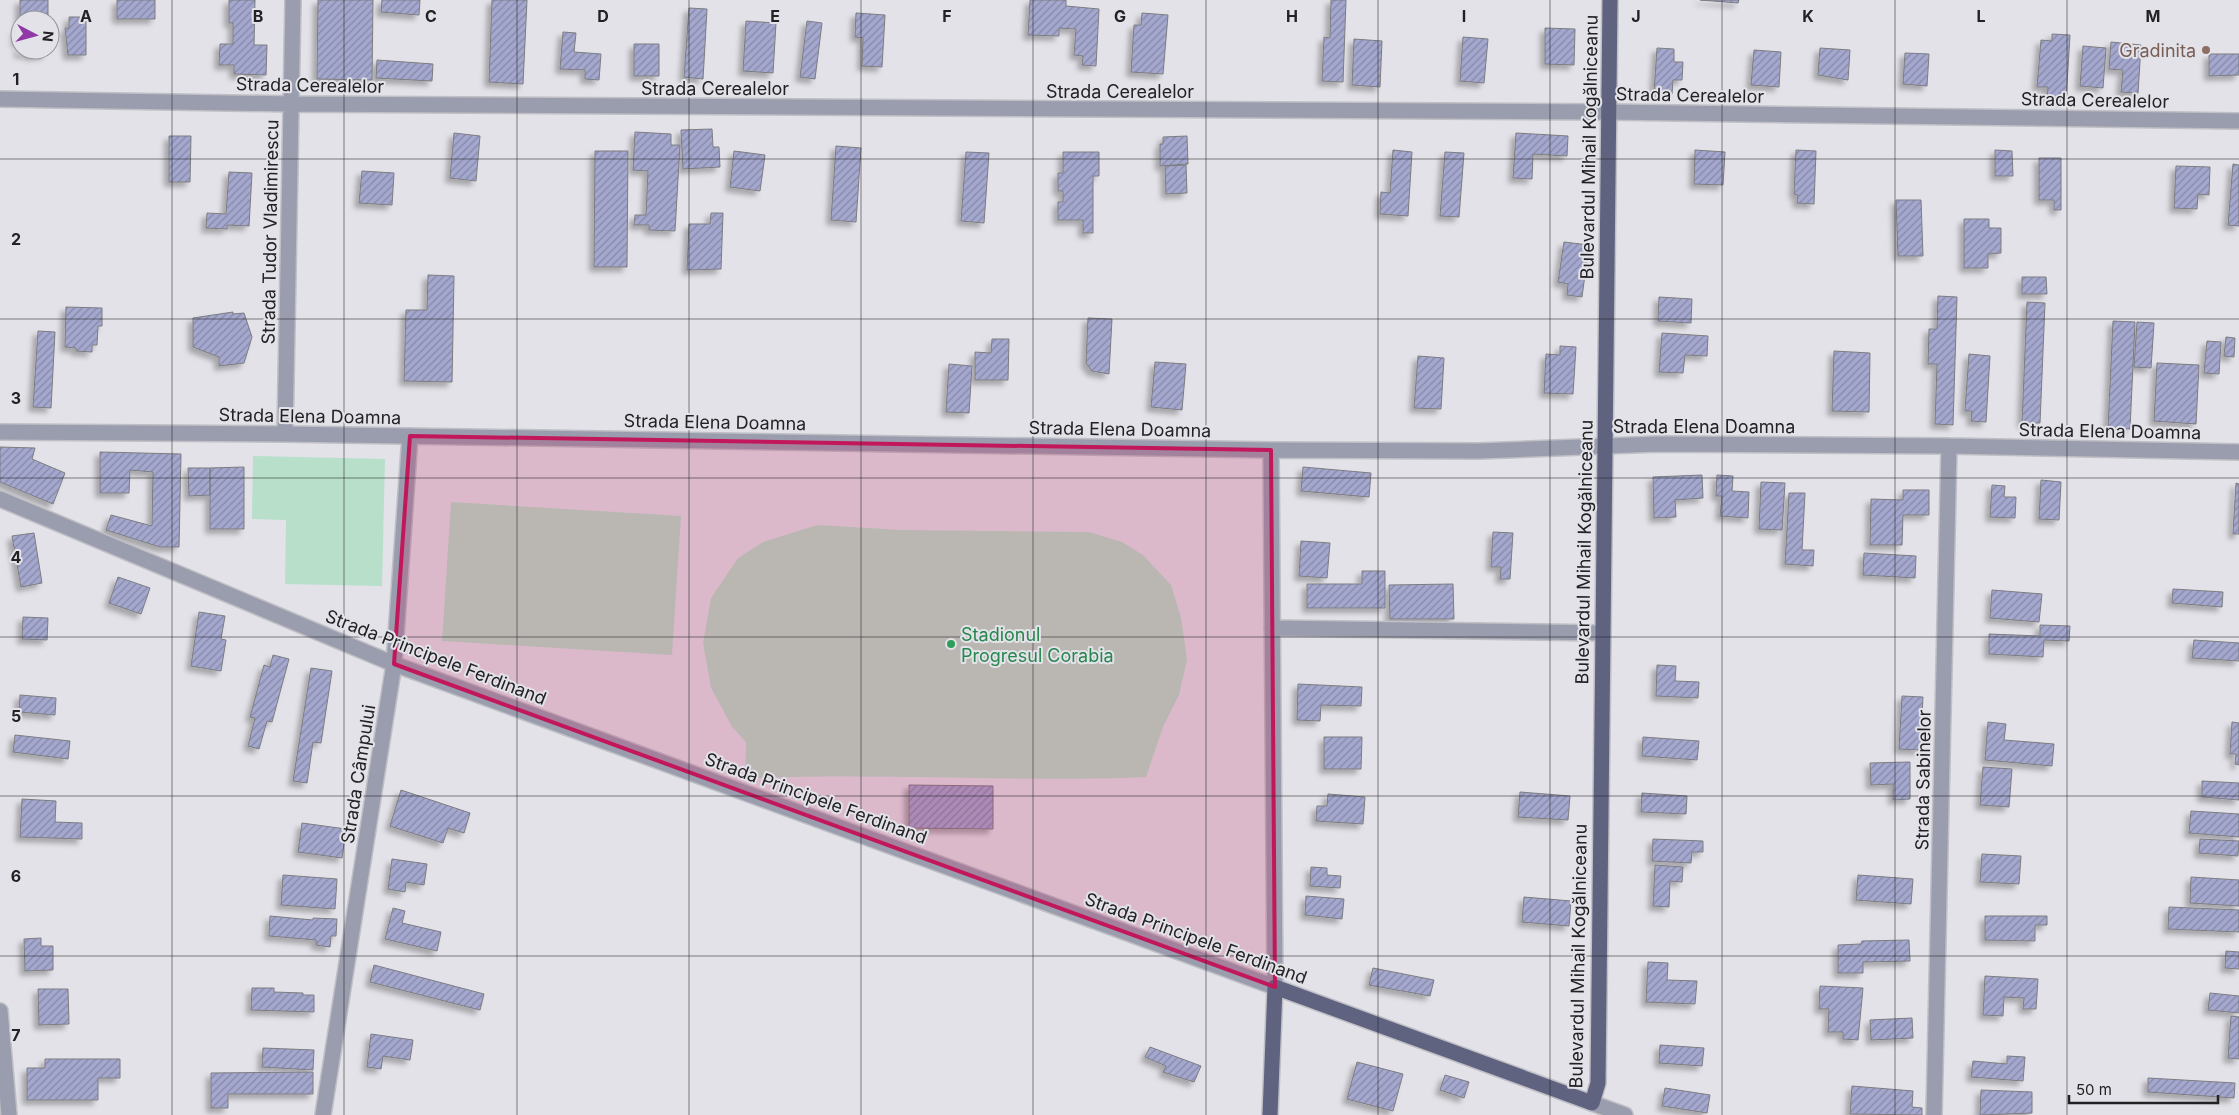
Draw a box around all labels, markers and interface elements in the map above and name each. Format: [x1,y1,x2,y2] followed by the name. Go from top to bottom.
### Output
[80,6,92,26] text: A
[253,6,263,26] text: B
[425,6,437,26] text: C
[597,6,609,26] text: D
[770,6,780,26] text: E
[942,6,952,26] text: F
[1114,6,1126,26] text: G
[1286,6,1298,26] text: H
[1462,6,1466,26] text: I
[1631,6,1641,26] text: J
[1802,6,1814,26] text: K
[1976,6,1986,26] text: L
[2146,6,2160,26] text: M
[10,10,60,60] north arrow
[1576,14,1602,280] street label: Bulevardul Mihail Kogălniceanu
[39,30,57,43] text: N
[2119,40,2196,61] place label: Gradinita
[2200,44,2212,56] marker: Gradinita
[13,69,19,89] text: 1
[236,73,384,97] street label: Strada Cerealelor
[641,78,789,99] street label: Strada Cerealelor
[1046,81,1194,102] street label: Strada Cerealelor
[1616,83,1764,107] street label: Strada Cerealelor
[2021,88,2169,112] street label: Strada Cerealelor
[258,119,282,345] street label: Strada Tudor Vladimirescu
[11,229,21,249] text: 2
[11,388,21,408] text: 3
[219,404,401,428] street label: Strada Elena Doamna
[624,410,806,434] street label: Strada Elena Doamna
[1613,416,1795,437] street label: Strada Elena Doamna
[1029,417,1211,441] street label: Strada Elena Doamna
[1571,419,1597,685] street label: Bulevardul Mihail Kogălniceanu
[2019,419,2201,443] street label: Strada Elena Doamna
[11,547,22,567] text: 4
[323,605,549,709] street label: Strada Principele Ferdinand
[961,624,1114,666] place label: Stadionul Progresul Corabia
[945,638,957,650] marker: Stadionul Progresul Corabia
[337,703,379,845] street label: Strada Câmpului
[11,706,21,726] text: 5
[1911,709,1935,850] street label: Strada Sabinelor
[702,748,930,848] street label: Strada Principele Ferdinand
[1565,823,1591,1089] street label: Bulevardul Mihail Kogălniceanu
[11,866,21,886] text: 6
[1082,888,1310,988] street label: Strada Principele Ferdinand
[11,1025,21,1045] text: 7
[2069,1072,2218,1104] scale bar
[2076,1080,2112,1099] text: 50 m

